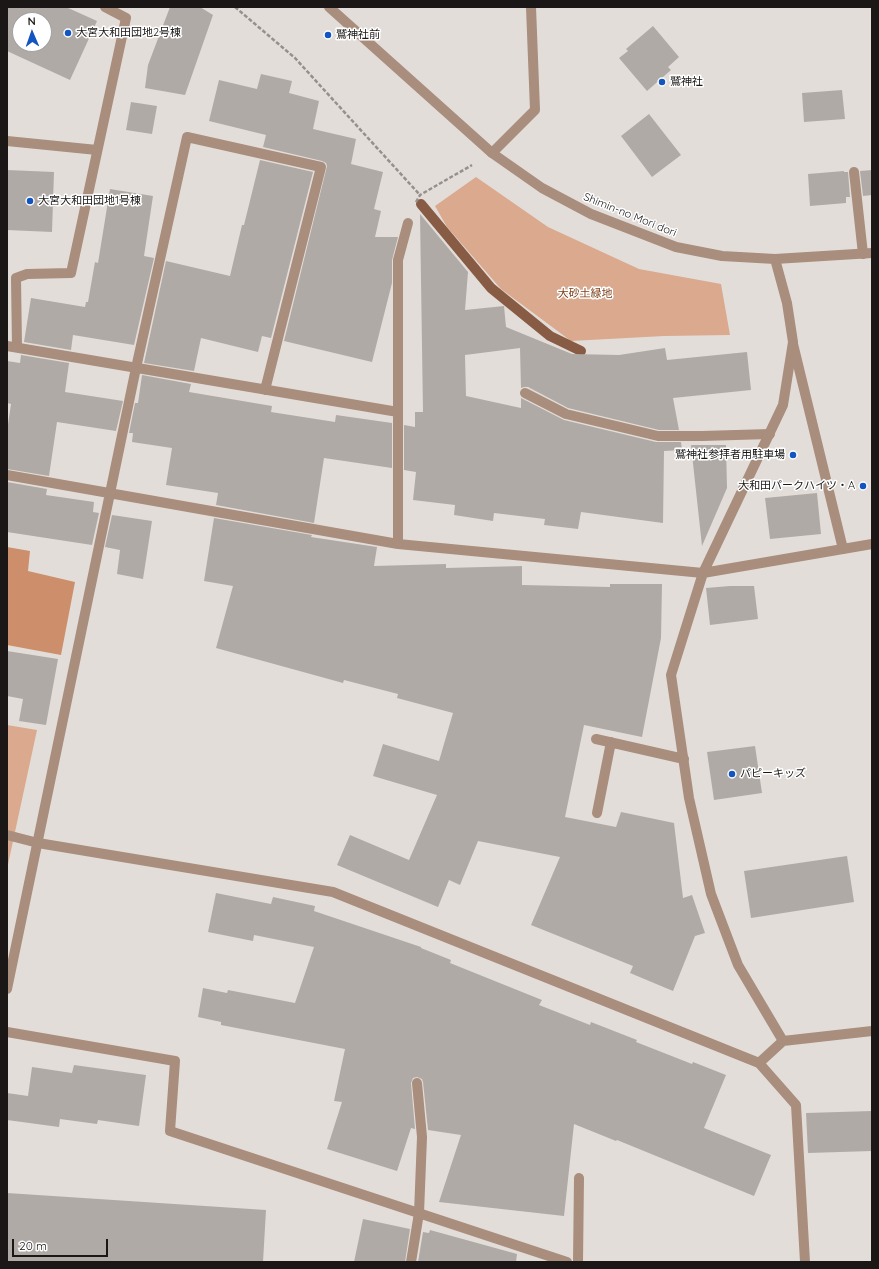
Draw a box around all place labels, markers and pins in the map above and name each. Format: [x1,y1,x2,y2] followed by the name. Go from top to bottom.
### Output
[76,26,181,40] place label: 大宮大和田団地2号棟
[63,28,73,38] marker: 大宮大和田団地2号棟
[336,28,380,42] place label: 鷲神社前
[323,30,333,40] marker: 鷲神社前
[670,75,703,89] place label: 鷲神社
[657,77,667,87] marker: 鷲神社
[38,194,141,208] place label: 大宮大和田団地1号棟
[25,196,35,206] marker: 大宮大和田団地1号棟
[675,448,785,462] place label: 鷲神社参拝者用駐車場
[788,450,798,460] marker: 鷲神社参拝者用駐車場
[738,479,855,493] place label: 大和田パークハイツ・A
[858,481,868,491] marker: 大和田パークハイツ・A
[740,767,806,781] place label: パピーキッズ
[727,769,737,779] marker: パピーキッズ

